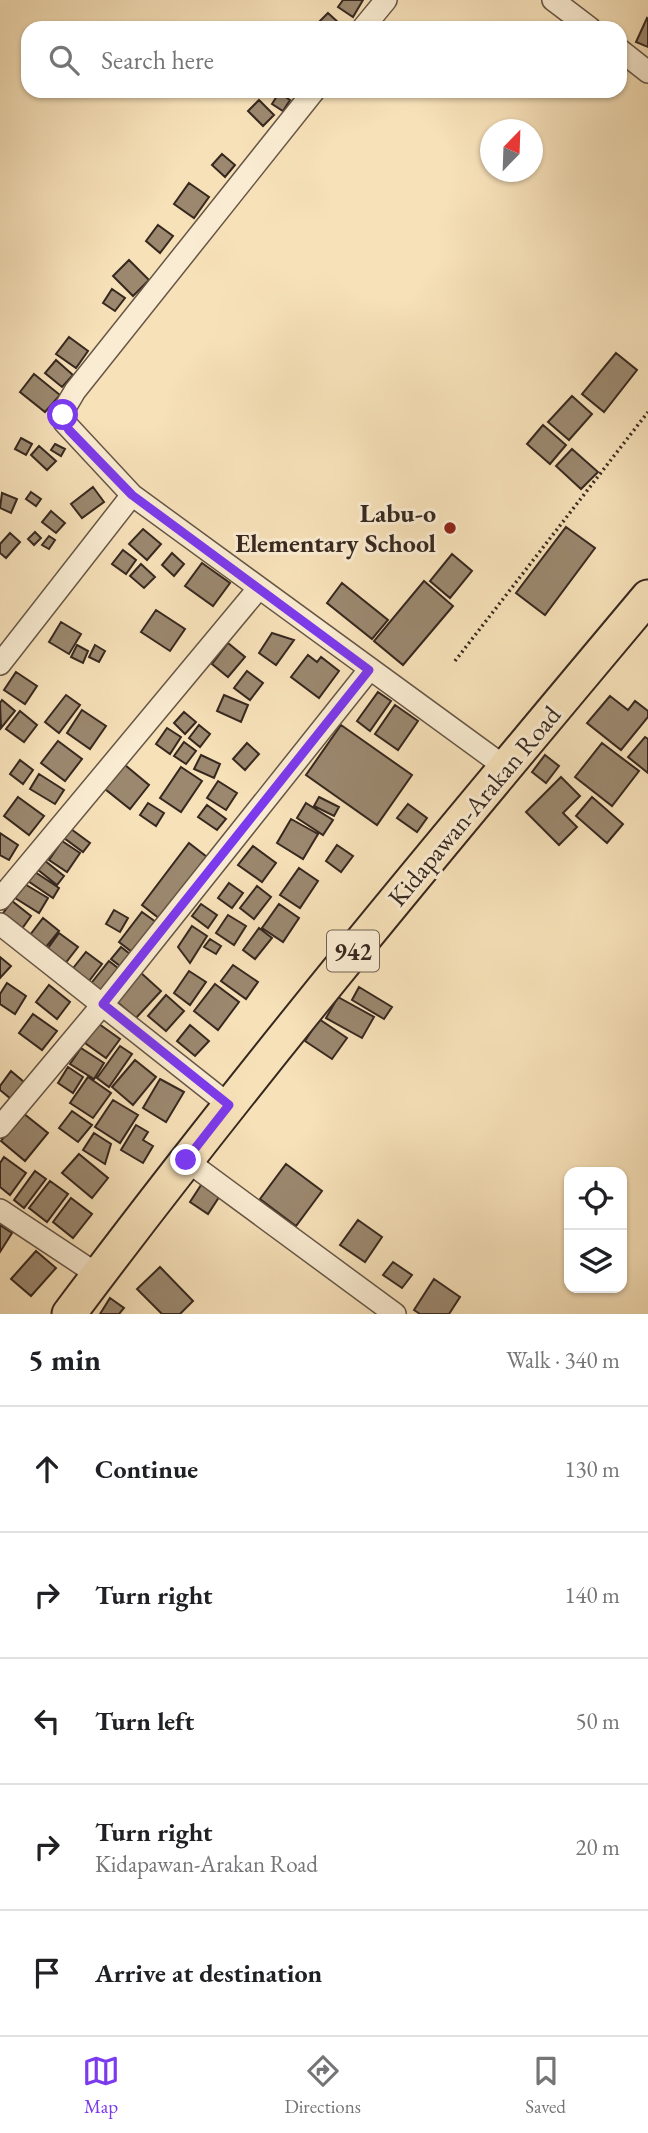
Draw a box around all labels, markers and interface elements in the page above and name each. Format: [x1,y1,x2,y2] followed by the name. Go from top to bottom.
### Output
[21,21,627,98] search box
[45,41,83,79] icon: search
[101,43,214,77] text: Search here
[480,119,543,182] north arrow
[47,399,78,430] route start
[235,496,436,560] place label: Labu-o Elementary School
[442,520,458,536] marker: Labu-o Elementary School
[380,698,569,913] street label: Kidapawan-Arakan Road
[327,931,379,972] road number: 942
[170,1144,201,1175] route end
[564,1167,627,1293] map controls
[564,1167,627,1230] button: locate
[564,1230,627,1293] button: layers
[28,1340,101,1379] text: 5 min
[506,1345,620,1375] text: Walk · 340 m
[28,1450,66,1488] icon: ahead
[95,1452,198,1486] text: Continue
[564,1454,620,1484] text: 130 m
[28,1576,66,1614] icon: right
[95,1578,213,1612] text: Turn right
[564,1580,620,1610] text: 140 m
[28,1702,66,1740] icon: left
[95,1704,194,1738] text: Turn left
[575,1706,620,1736] text: 50 m
[95,1815,213,1849] text: Turn right
[28,1828,66,1866] icon: right
[575,1832,620,1862] text: 20 m
[95,1849,318,1879] text: Kidapawan-Arakan Road
[28,1954,66,1992] icon: arrive
[95,1956,322,1990] text: Arrive at destination
[82,2052,120,2119] tab: Map
[284,2052,361,2119] tab: Directions
[525,2052,566,2119] tab: Saved

